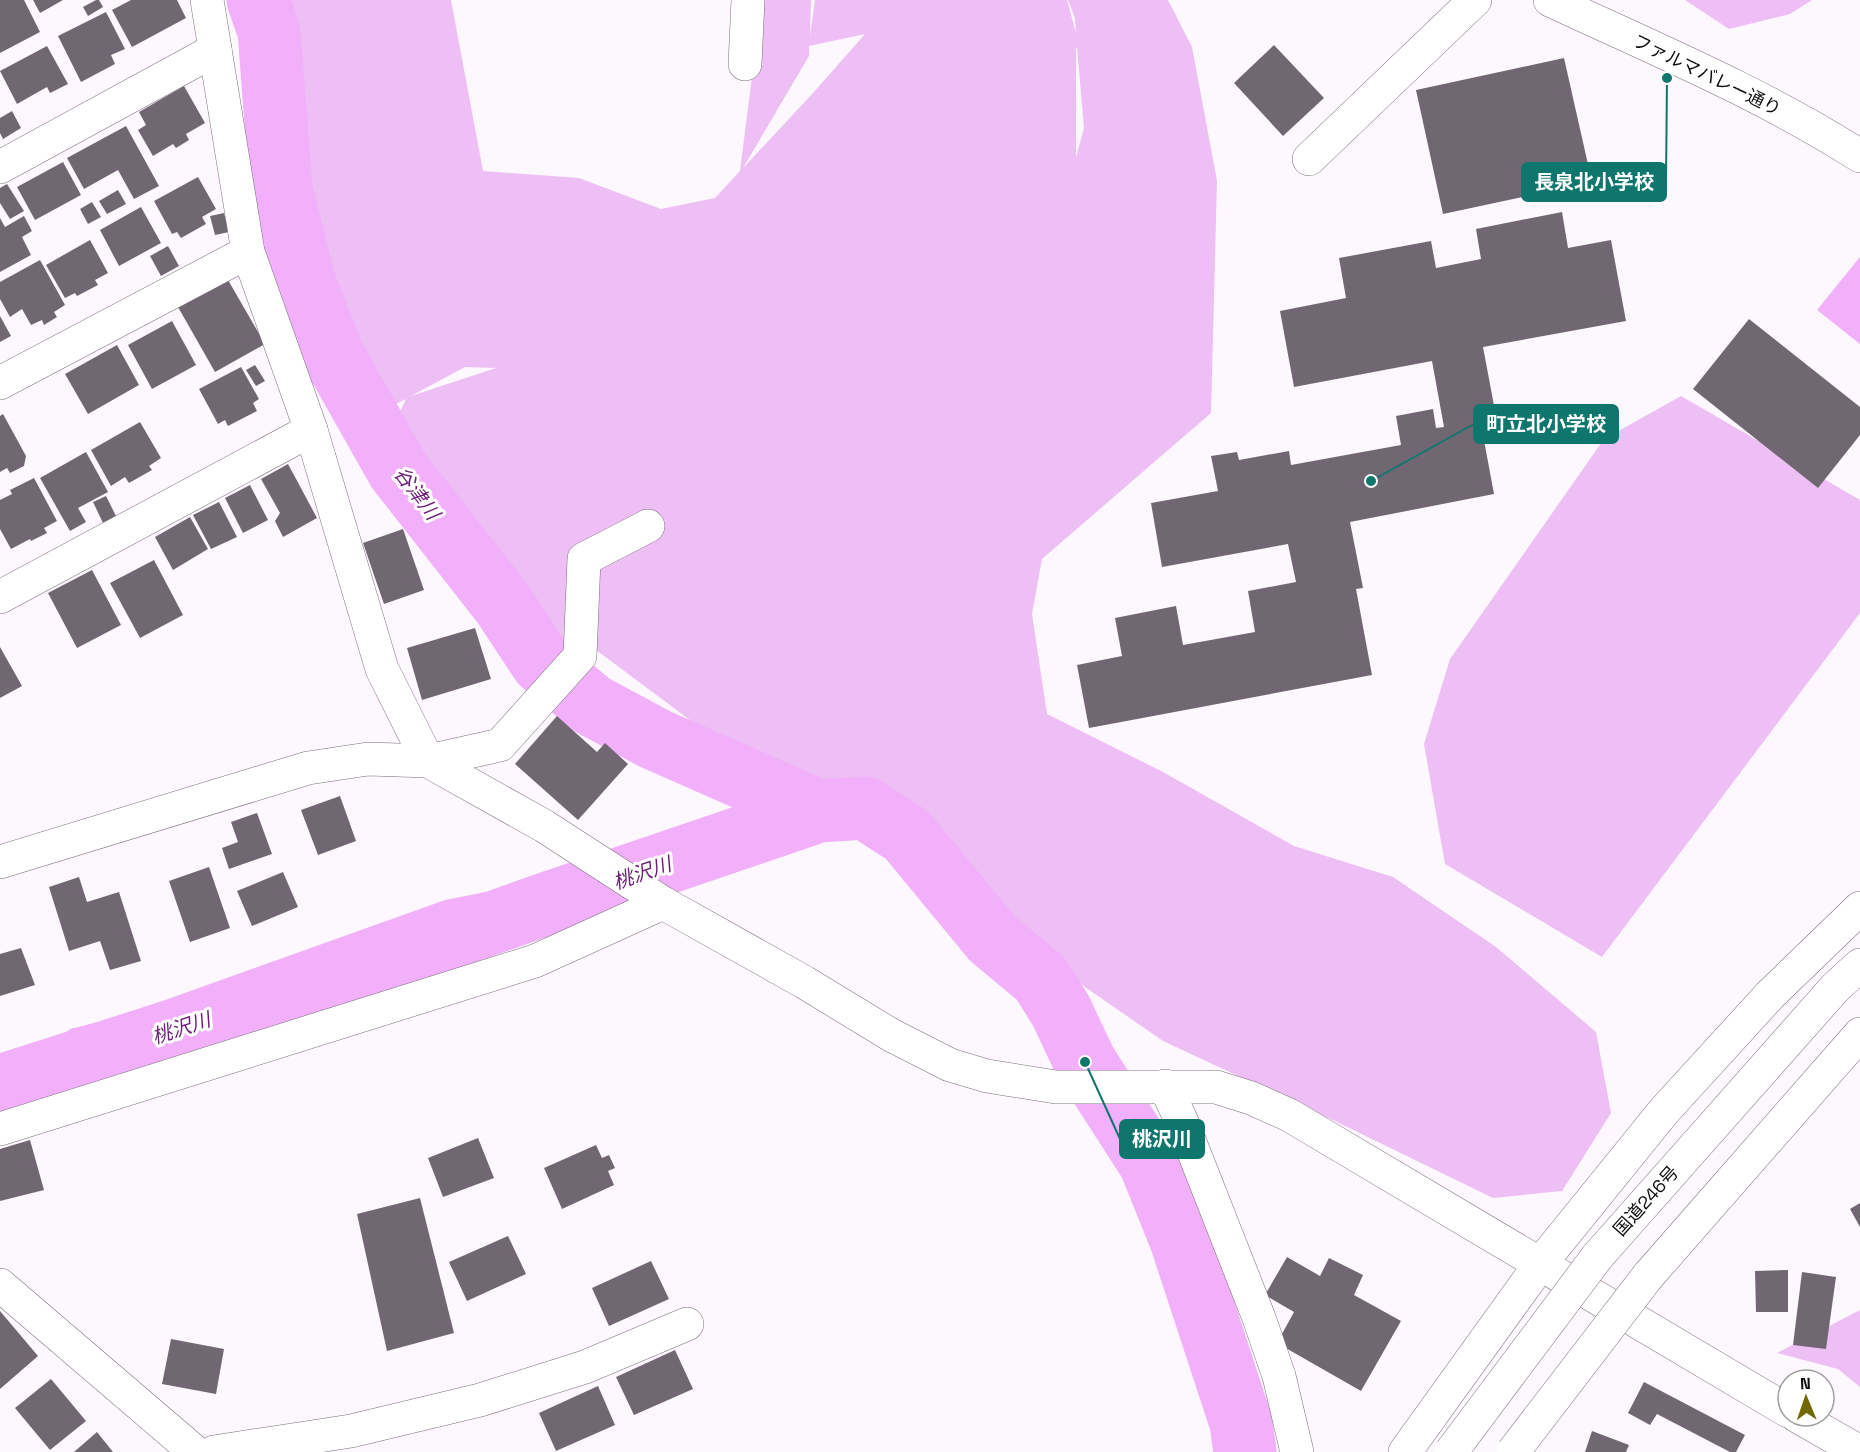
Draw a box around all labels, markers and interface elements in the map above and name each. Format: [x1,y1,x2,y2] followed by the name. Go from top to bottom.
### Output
[1629,29,1785,120] street label: ファルマバレー通り
[1522,163,1666,201] callout: 長泉北小学校
[1534,169,1654,195] text: 長泉北小学校
[1474,405,1618,443] callout: 町立北小学校
[1486,411,1606,437] text: 町立北小学校
[389,461,447,526] water label: 谷津川
[609,850,676,895] water label: 桃沢川
[148,1006,215,1050] water label: 桃沢川
[1120,1120,1204,1158] callout: 桃沢川
[1132,1126,1192,1152] text: 桃沢川
[1608,1161,1683,1241] street label: 国道246号
[1776,1368,1836,1428] north arrow
[1800,1373,1811,1394] text: N

